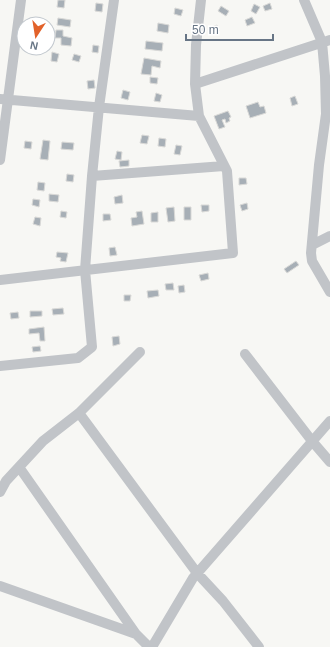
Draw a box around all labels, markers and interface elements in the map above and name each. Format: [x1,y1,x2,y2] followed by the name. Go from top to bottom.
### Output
[16,16,56,56] north arrow
[186,16,273,42] scale bar
[192,23,219,37] text: 50 m
[29,39,39,52] text: N

